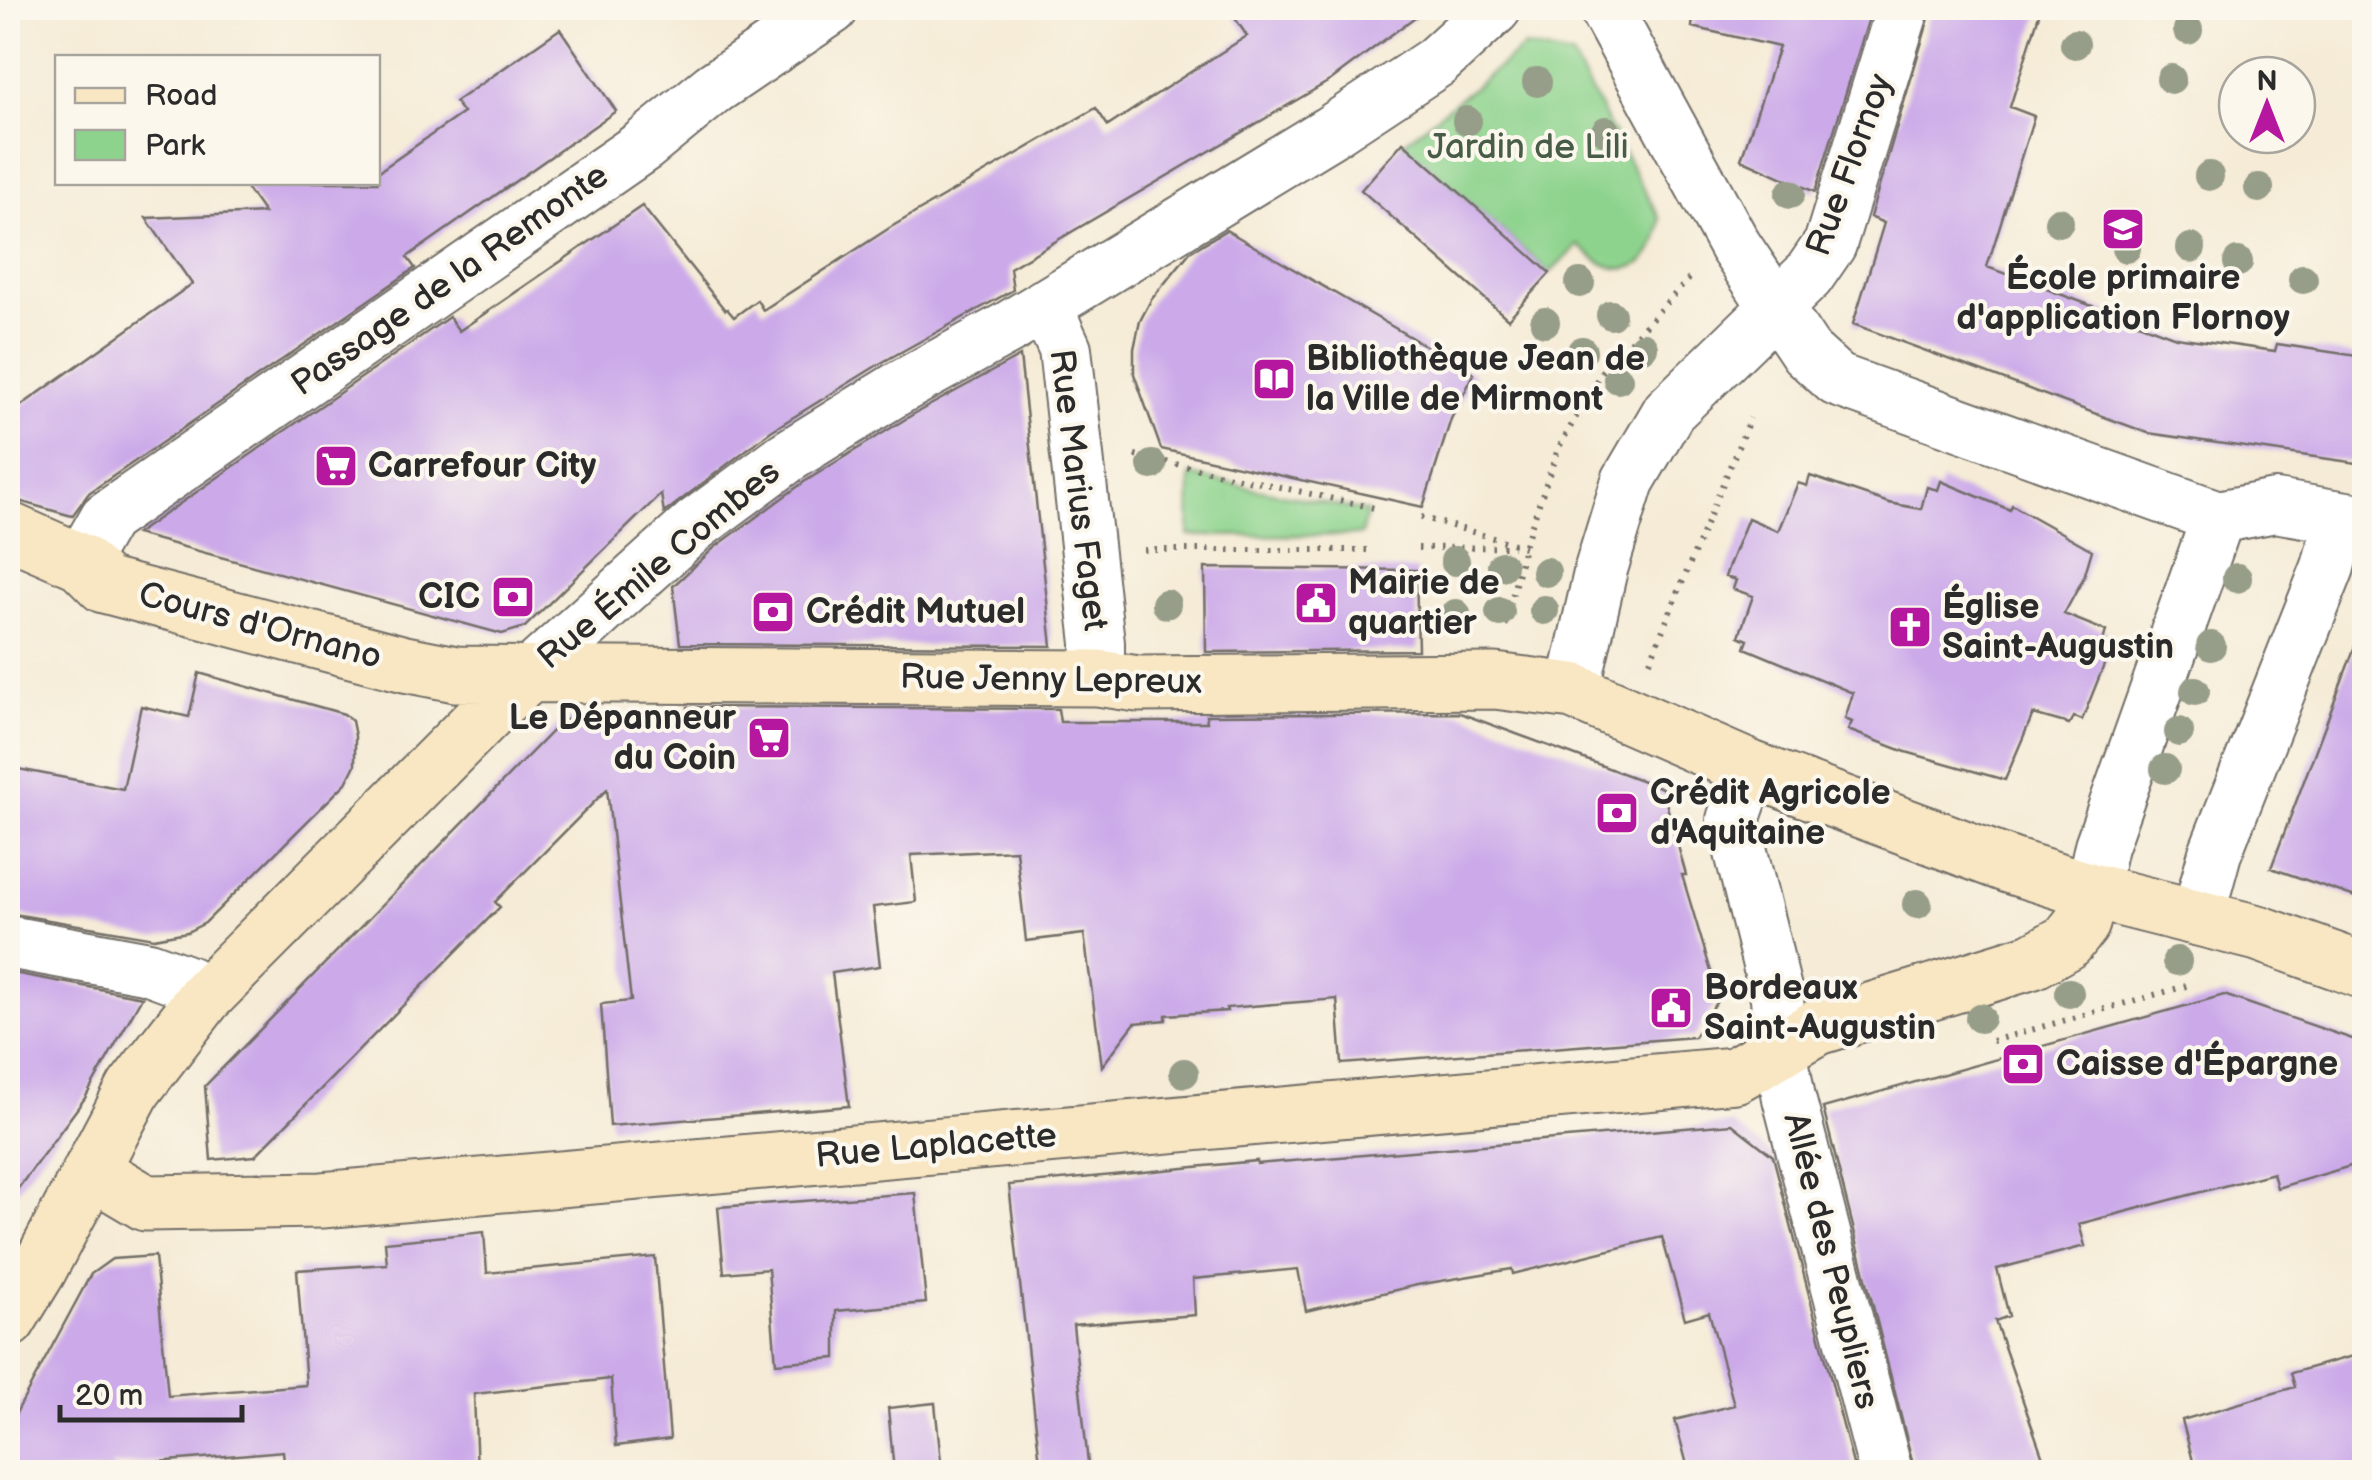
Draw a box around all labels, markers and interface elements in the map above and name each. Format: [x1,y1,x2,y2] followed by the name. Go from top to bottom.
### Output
[55,55,380,185] legend
[2217,55,2317,155] north arrow
[2256,65,2278,98] text: N
[1797,68,1903,262] street label: Rue Flornoy
[145,78,218,114] text: Road
[1427,126,1629,169] park label: Jardin de Lili
[145,128,205,164] text: Park
[283,154,617,406] street label: Passage de la Remonte
[2100,206,2146,252] school or university icon: École primaire d'application Flornoy
[1956,254,2290,340] place label: École primaire d'application Flornoy
[1306,338,1645,421] place label: Bibliothèque Jean de la Ville de Mirmont
[1039,347,1117,633] street label: Rue Marius Faget
[1251,356,1297,402] library icon: Bibliothèque Jean de la Ville de Mirmont
[313,443,359,489] supermarket icon: Carrefour City
[368,445,596,488] place label: Carrefour City
[528,450,789,679] street label: Rue Émile Combes
[1348,562,1500,645] place label: Mairie de quartier
[134,573,386,679] street label: Cours d'Ornano
[490,574,536,620] bank icon: CIC
[418,576,480,619] place label: CIC
[1293,580,1339,626] public building icon: Mairie de quartier
[1942,583,2174,669] place label: Église Saint-Augustin
[750,589,796,635] bank icon: Crédit Mutuel
[806,591,1025,634] place label: Crédit Mutuel
[1887,604,1933,650] church icon: Église Saint-Augustin
[900,656,1202,704] street label: Rue Jenny Lepreux
[509,697,737,780] place label: Le Dépanneur du Coin
[746,715,792,761] supermarket icon: Le Dépanneur du Coin
[1650,772,1891,855] place label: Crédit Agricole d'Aquitaine
[1594,790,1640,836] bank icon: Crédit Agricole d'Aquitaine
[1704,967,1936,1050] place label: Bordeaux Saint-Augustin
[1648,985,1694,1031] public building icon: Bordeaux Saint-Augustin
[2056,1040,2338,1086] place label: Caisse d'Épargne
[2000,1041,2046,1087] bank icon: Caisse d'Épargne
[1773,1109,1889,1413] street label: Allée des Peupliers
[814,1114,1058,1178] street label: Rue Laplacette
[60,1360,242,1422] scale bar
[75,1378,143,1414] text: 20 m

